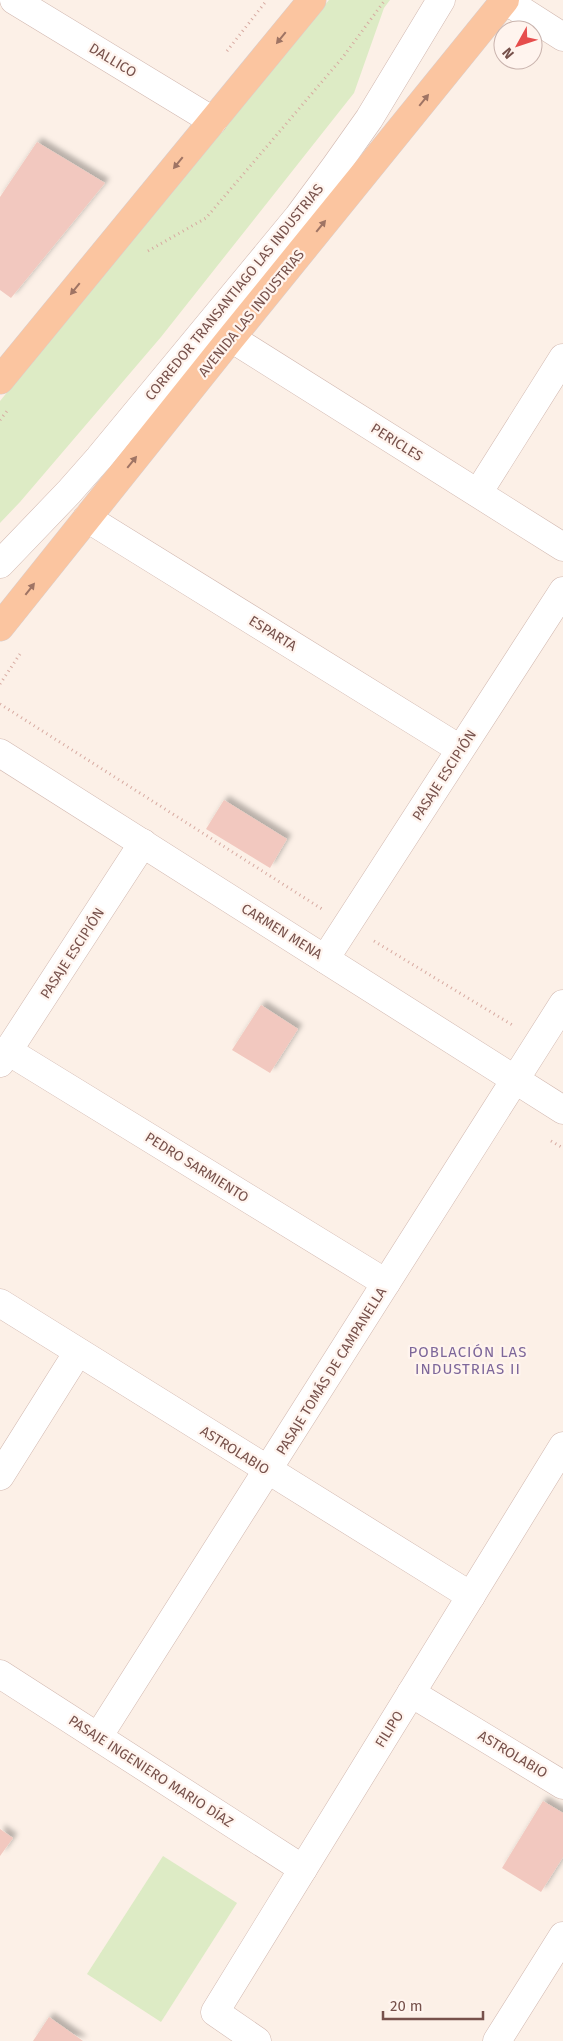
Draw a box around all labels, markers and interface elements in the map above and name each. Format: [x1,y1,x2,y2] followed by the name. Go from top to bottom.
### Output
[493,20,543,70] north arrow
[275,31,286,44] one-way arrow
[86,40,140,81] street label: DALLICO
[499,44,518,62] text: N
[418,94,429,107] one-way arrow
[172,157,183,170] one-way arrow
[142,180,327,404] street label: CORREDOR TRANSANTIAGO LAS INDUSTRIAS
[316,220,327,233] one-way arrow
[195,246,308,380] street label: AVENIDA LAS INDUSTRIAS
[69,282,80,295] one-way arrow
[368,420,426,465] street label: PERICLES
[126,455,137,468] one-way arrow
[25,583,36,596] one-way arrow
[246,612,300,655] street label: ESPARTA
[408,726,480,824] street label: PASAJE ESCIPIÓN
[238,900,325,963] street label: CARMEN MENA
[36,904,108,1002] street label: PASAJE ESCIPIÓN
[142,1129,252,1206] street label: PEDRO SARMIENTO
[272,1284,390,1458] street label: PASAJE TOMÁS DE CAMPANELLA
[409,1343,527,1378] district label: POBLACIÓN LAS INDUSTRIAS II
[197,1423,272,1478] street label: ASTROLABIO
[372,1708,407,1751] street label: FILIPO
[65,1711,237,1831] street label: PASAJE INGENIERO MARIO DÍAZ
[475,1727,551,1782] street label: ASTROLABIO
[383,1988,483,2020] scale bar
[390,1997,423,2015] text: 20 m

